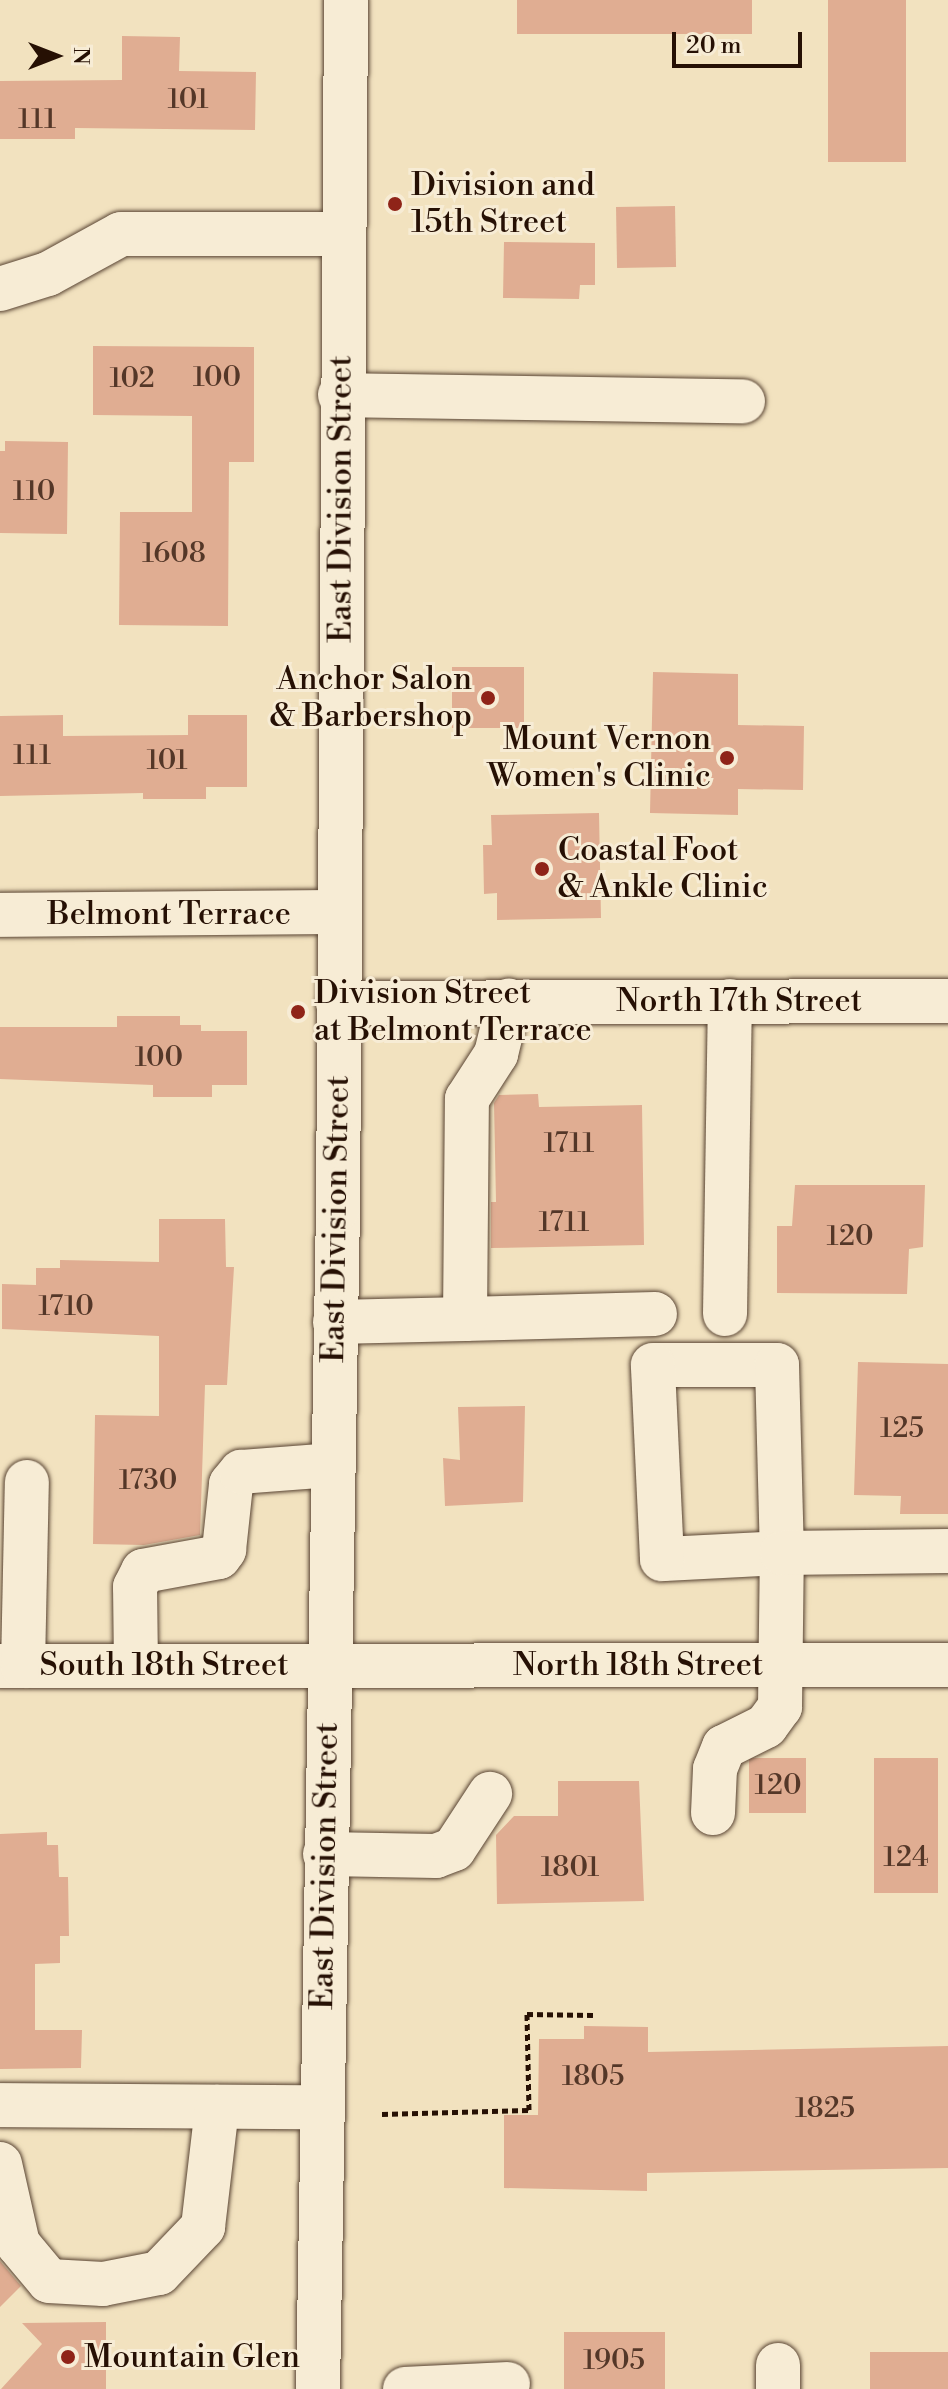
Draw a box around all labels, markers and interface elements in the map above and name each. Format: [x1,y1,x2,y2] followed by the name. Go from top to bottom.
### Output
[16,16,96,96] north arrow
[676,16,806,66] scale bar
[686,31,742,61] text: 20 m
[67,47,94,65] text: N
[168,83,208,117] house number: 101
[18,103,56,137] house number: 111
[411,167,595,242] place label: Division and 15th Street
[386,195,404,213] marker: Division and 15th Street
[322,355,360,643] street label: East Division Street
[193,361,241,395] house number: 100
[109,362,155,396] house number: 102
[13,475,55,509] house number: 110
[142,537,206,571] house number: 1608
[270,661,472,736] place label: Anchor Salon & Barbershop
[479,689,497,707] marker: Anchor Salon & Barbershop
[487,721,711,796] place label: Mount Vernon Women's Clinic
[13,739,51,773] house number: 111
[147,744,187,778] house number: 101
[718,749,736,767] marker: Mount Vernon Women's Clinic
[558,832,768,907] place label: Coastal Foot & Ankle Clinic
[533,860,551,878] marker: Coastal Foot & Ankle Clinic
[47,895,291,933] street label: Belmont Terrace
[314,975,592,1050] place label: Division Street at Belmont Terrace
[616,982,862,1020] street label: North 17th Street
[289,1003,307,1021] marker: Division Street at Belmont Terrace
[135,1041,183,1075] house number: 100
[314,1075,358,1363] street label: East Division Street
[544,1127,594,1161] house number: 1711
[539,1206,589,1240] house number: 1711
[826,1220,874,1254] house number: 120
[38,1290,94,1324] house number: 1710
[880,1412,924,1446] house number: 125
[119,1464,177,1498] house number: 1730
[39,1646,289,1684] street label: South 18th Street
[513,1646,763,1684] street label: North 18th Street
[303,1722,347,2010] street label: East Division Street
[754,1769,802,1803] house number: 120
[883,1841,929,1875] house number: 124
[541,1851,599,1885] house number: 1801
[562,2060,624,2094] house number: 1805
[795,2092,855,2126] house number: 1825
[84,2338,300,2376] place label: Mountain Glen
[583,2344,645,2378] house number: 1905
[59,2348,77,2366] marker: Mountain Glen

